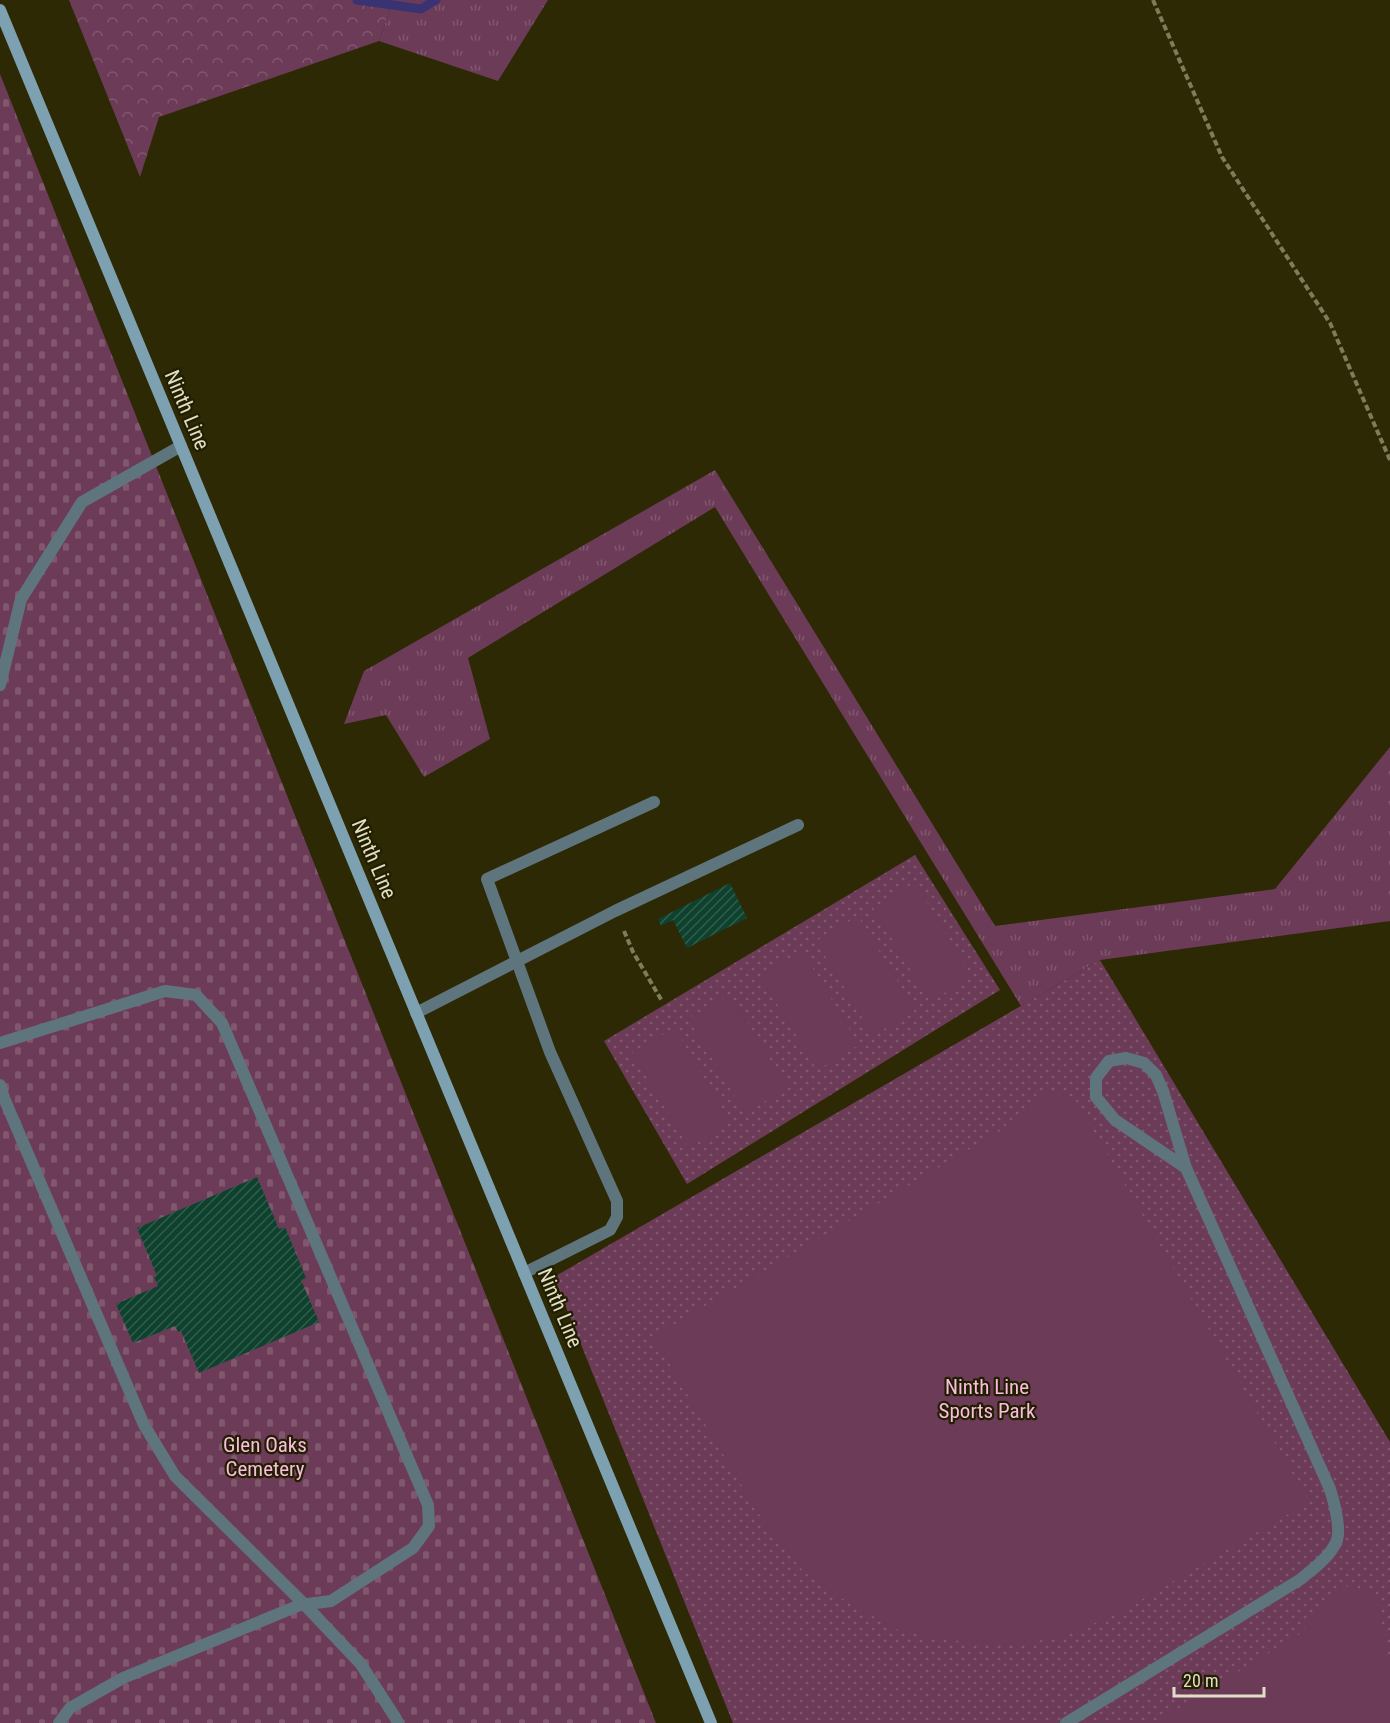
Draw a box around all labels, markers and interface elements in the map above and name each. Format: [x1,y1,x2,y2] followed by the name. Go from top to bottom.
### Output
[160,367,215,453] street label: Ninth Line
[347,816,402,902] street label: Ninth Line
[533,1265,588,1351] street label: Ninth Line
[939,1375,1036,1423] park label: Ninth Line Sports Park
[223,1433,307,1481] park label: Glen Oaks Cemetery
[1174,1660,1264,1698] scale bar
[1183,1670,1218,1691] text: 20 m

